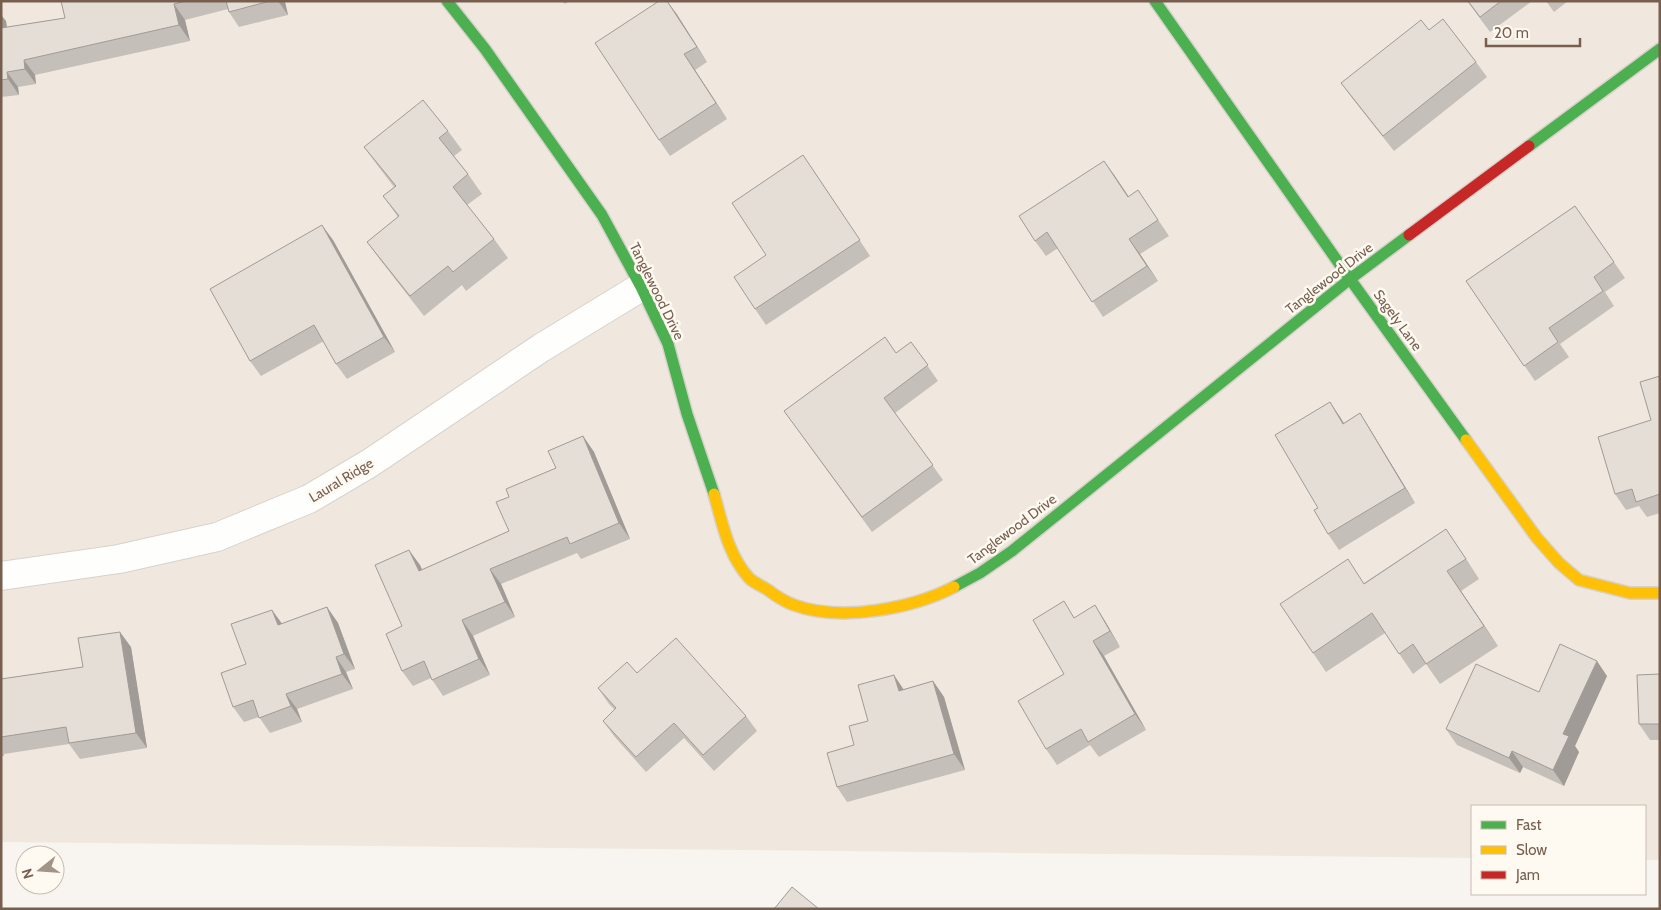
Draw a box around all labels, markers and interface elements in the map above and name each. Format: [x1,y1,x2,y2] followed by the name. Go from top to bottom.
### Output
[1486,15,1580,47] scale bar
[1494,24,1529,42] text: 20 m
[1282,238,1376,318] street label: Tanglewood Drive
[626,239,688,343] street label: Tanglewood Drive
[1370,286,1426,354] street label: Sagely Lane
[306,454,376,506] street label: Laural Ridge
[964,490,1060,568] street label: Tanglewood Drive
[1471,805,1646,895] legend
[1516,816,1541,834] text: Fast
[1516,841,1547,859] text: Slow
[15,845,65,895] north arrow
[18,866,38,881] text: N
[1515,866,1540,884] text: Jam

